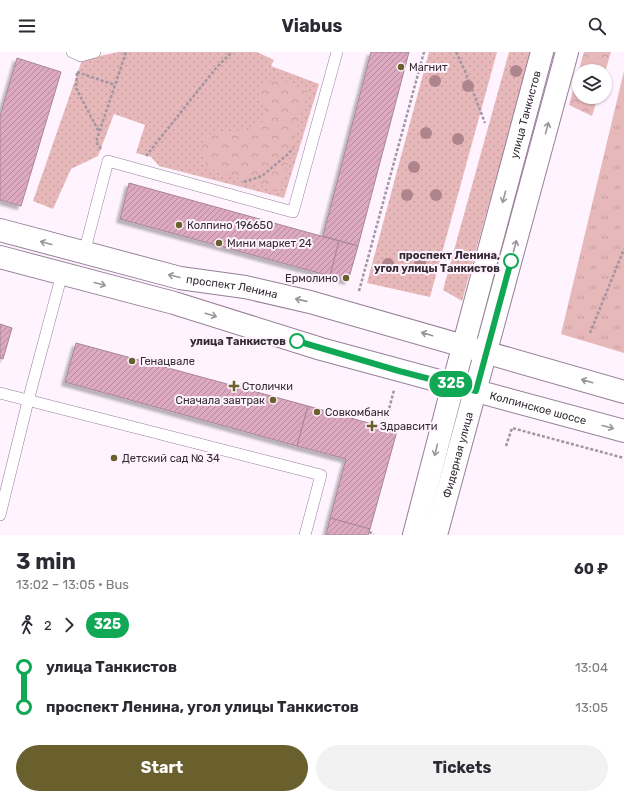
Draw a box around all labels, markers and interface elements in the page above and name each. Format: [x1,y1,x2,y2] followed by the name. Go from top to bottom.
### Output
[16,15,38,37] icon: menu
[282,15,342,37] text: Viabus
[586,15,608,37] icon: search
[409,61,448,74] place label: Магнит
[396,62,406,72] marker: Магнит
[572,64,612,104] map controls
[572,64,612,104] button: layers
[508,69,544,160] street label: улица Танкистов
[544,122,551,135] one-way arrow
[499,190,507,203] one-way arrow
[187,219,273,232] place label: Колпино 196650
[174,220,184,230] marker: Колпино 196650
[227,237,312,250] place label: Мини маркет 24
[40,238,53,246] one-way arrow
[214,238,224,248] marker: Мини маркет 24
[511,240,519,253] one-way arrow
[374,249,500,275] place label: проспект Ленина, угол улицы Танкистов
[503,253,519,269] marker: проспект Ленина, угол улицы Танкистов
[167,272,180,279] one-way arrow
[285,272,338,285] place label: Ермолино
[185,273,279,301] street label: проспект Ленина
[341,273,351,283] marker: Ермолино
[93,280,106,288] one-way arrow
[295,295,308,303] one-way arrow
[205,312,218,319] one-way arrow
[420,330,433,338] one-way arrow
[289,333,305,349] marker: улица Танкистов
[190,335,286,348] place label: улица Танкистов
[140,355,195,368] place label: Генацвале
[127,356,137,366] marker: Генацвале
[428,371,474,397] line badge: 325
[437,375,465,392] text: 325
[580,377,593,384] one-way arrow
[242,380,293,393] place label: Столички
[229,381,239,391] marker: Столички
[488,389,588,428] street label: Колпинское шоссе
[176,394,265,407] place label: Сначала завтрак
[268,395,278,405] marker: Сначала завтрак
[325,406,389,419] place label: Совкомбанк
[312,407,322,417] marker: Совкомбанк
[440,411,476,500] street label: Фидерная улица
[380,420,437,433] place label: Здравсити
[367,421,377,431] marker: Здравсити
[601,424,614,431] one-way arrow
[432,443,439,456] one-way arrow
[122,452,220,465] place label: Детский сад № 34
[109,453,119,463] marker: Детский сад № 34
[16,548,76,575] text: 3 min
[574,560,608,578] text: 60 ₽
[16,577,129,592] text: 13:02 – 13:05 · Bus
[16,614,38,636] icon: walk
[58,614,80,636] icon: forward
[94,616,121,633] text: 325
[44,618,52,633] text: 2
[46,658,177,676] text: улица Танкистов
[575,660,608,675] text: 13:04
[46,698,359,716] text: проспект Ленина, угол улицы Танкистов
[575,700,608,715] text: 13:05
[16,745,308,791] button: Start
[316,745,608,791] button: Tickets

